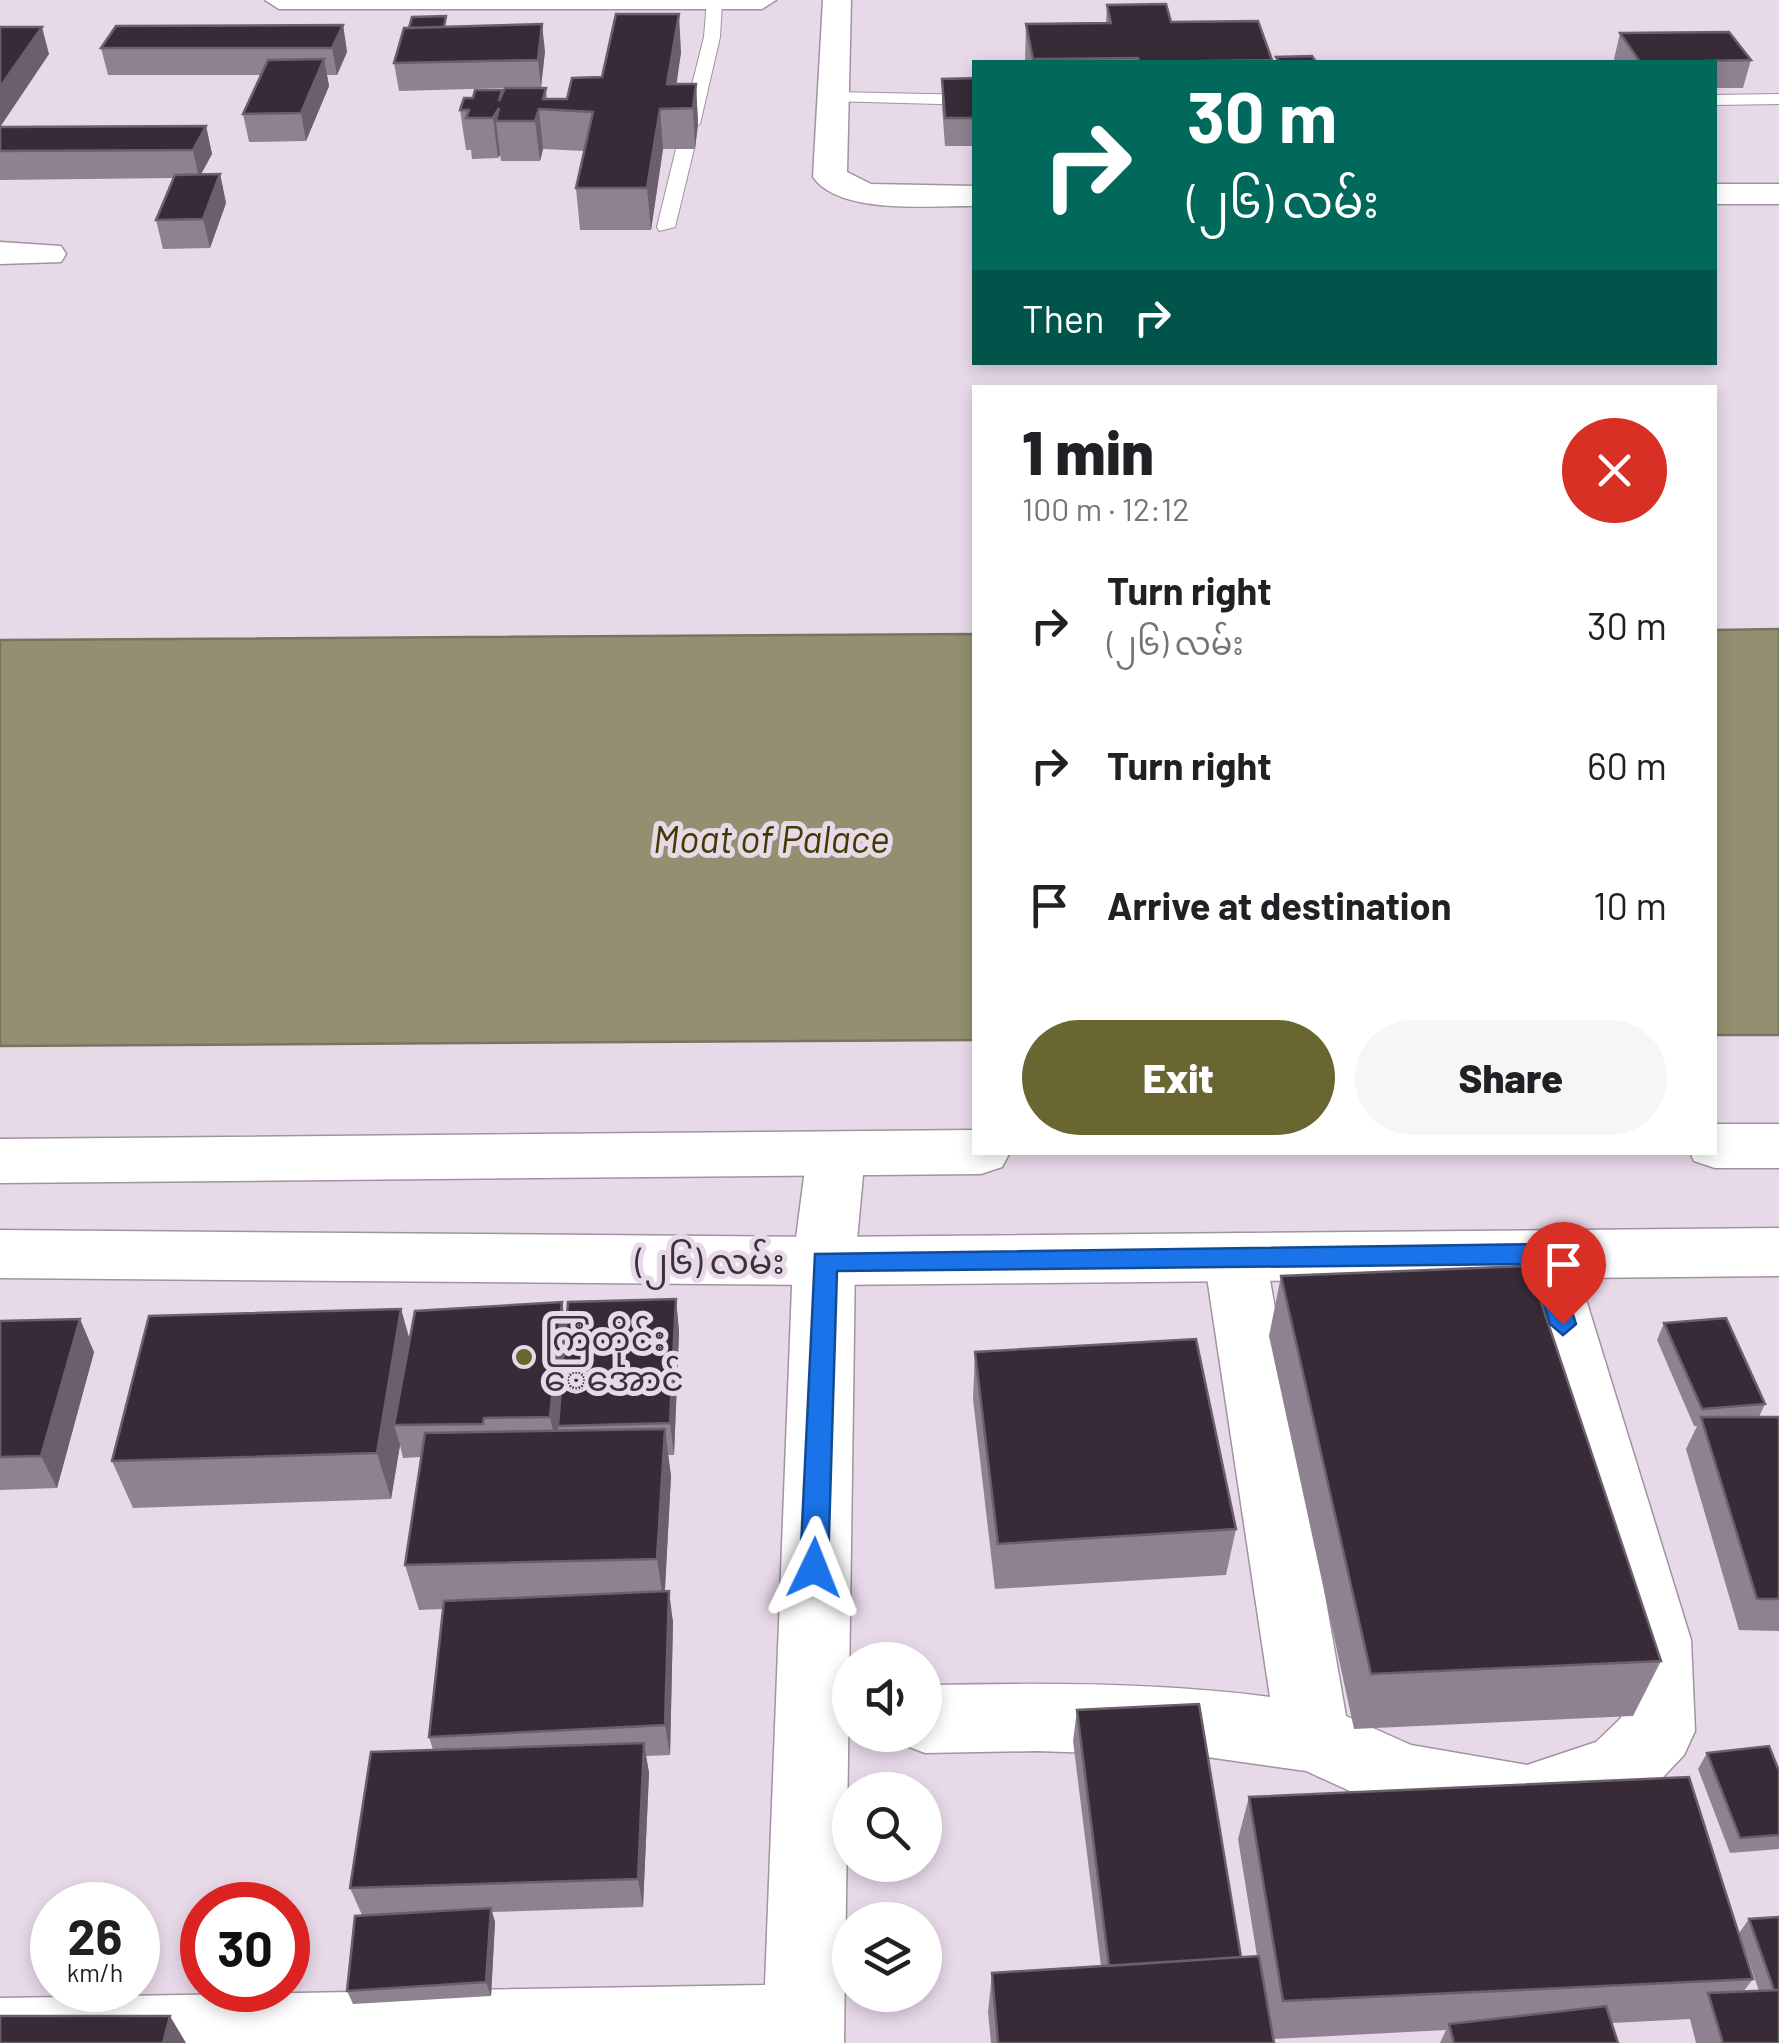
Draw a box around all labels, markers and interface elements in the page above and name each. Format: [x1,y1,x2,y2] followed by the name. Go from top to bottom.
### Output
[1187,73,1337,157] text: 30 m
[1022,100,1152,230] icon: right
[1187,173,1379,227] text: (၂၆) လမ်း
[1125,290,1180,345] icon: right
[1022,295,1105,341] text: Then
[1022,415,1154,487] text: 1 min
[1562,418,1667,523] button: close
[1022,489,1189,527] text: 100 m · 12:12
[1107,567,1272,613] text: Turn right
[1022,598,1077,653] icon: right
[1587,602,1667,648] text: 30 m
[1107,623,1243,661] text: (၂၆) လမ်း
[1022,738,1077,793] icon: right
[1107,742,1272,788] text: Turn right
[1587,742,1667,788] text: 60 m
[653,815,889,861] water label: Moat of Palace
[1022,878,1077,933] icon: arrive
[1107,882,1452,928] text: Arrive at destination
[1593,882,1667,928] text: 10 m
[1022,1020,1335,1135] button: Exit
[1355,1020,1667,1135] button: Share
[1521,1222,1606,1325] pin
[1536,1237,1591,1292] icon: arrive
[634,1238,785,1290] street label: (၂၆) လမ်း
[544,1315,684,1398] place label: ကြံတိုင်း‌ ‌ေအောင်
[513,1346,535,1368] marker: ကြံတိုင်း‌ ‌ေအောင်
[762,1516,866,1620] position arrow
[832,1642,942,2012] map controls
[832,1642,942,1752] button: sound
[832,1772,942,1882] button: search
[180,1882,310,2012] speed limit sign: 30
[832,1902,942,2012] button: layers
[68,1905,122,1965] text: 26
[67,1957,123,1987] text: km/h

